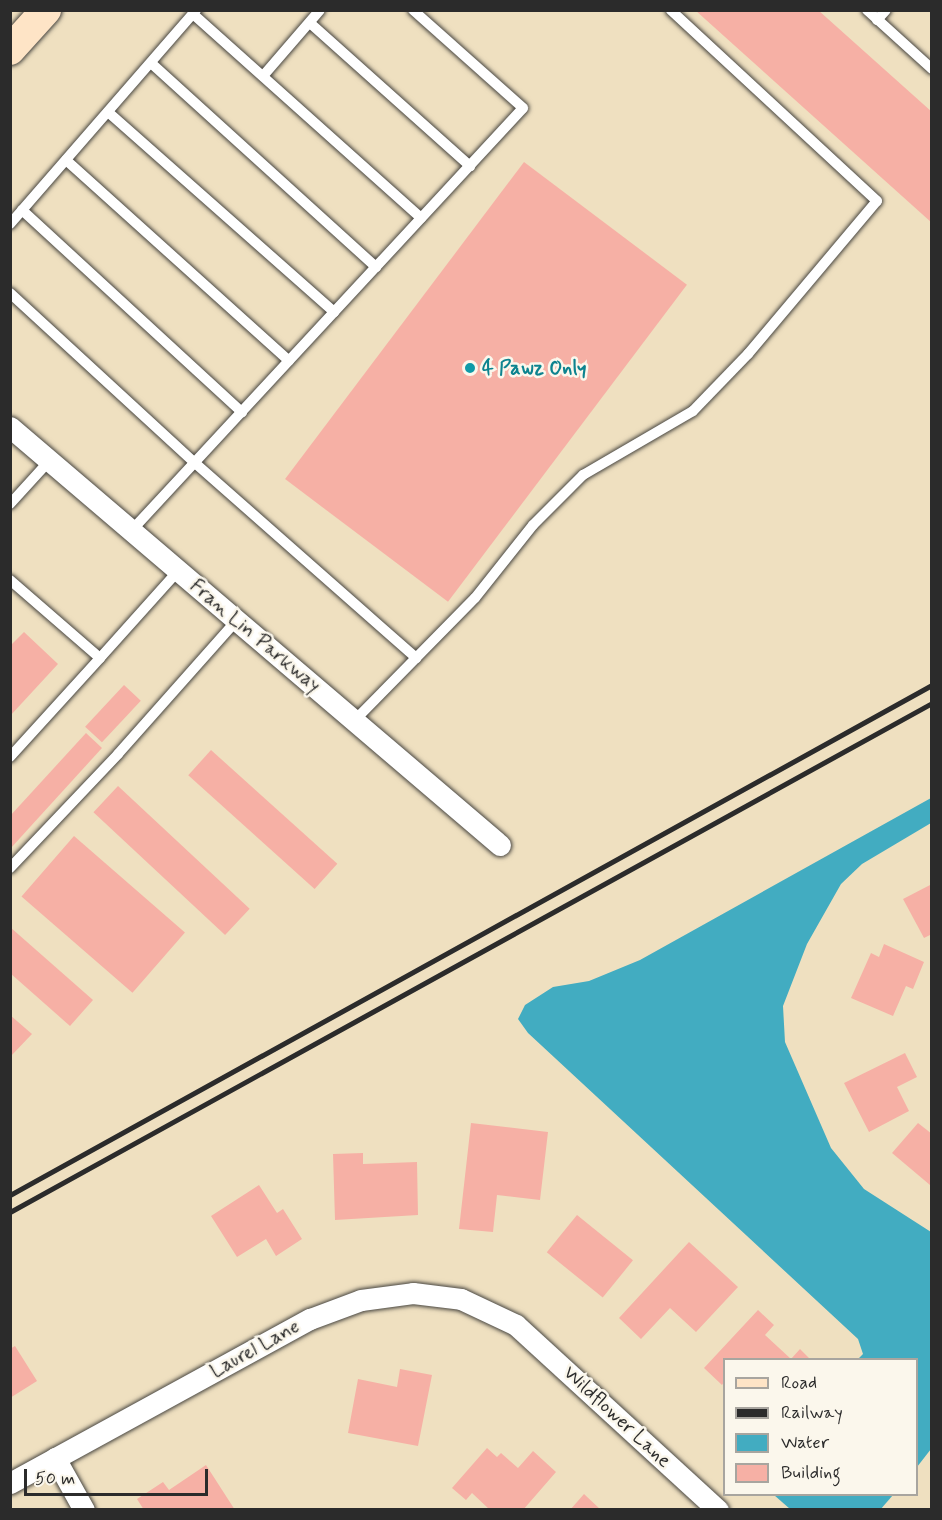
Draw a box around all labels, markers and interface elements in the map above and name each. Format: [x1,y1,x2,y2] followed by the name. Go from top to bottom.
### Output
[482,356,587,380] place label: 4 Pawz Only
[463,361,477,375] marker: 4 Pawz Only
[187,576,323,696] street label: Fran Lin Parkway
[206,1315,304,1383] street label: Laurel Lane
[723,1358,918,1496] legend
[558,1361,676,1473] street label: Wildflower Lane
[781,1371,817,1395] text: Road
[781,1401,843,1425] text: Railway
[781,1431,829,1455] text: Water
[27,1457,212,1495] scale bar
[781,1461,841,1485] text: Building
[35,1467,75,1491] text: 50 m

